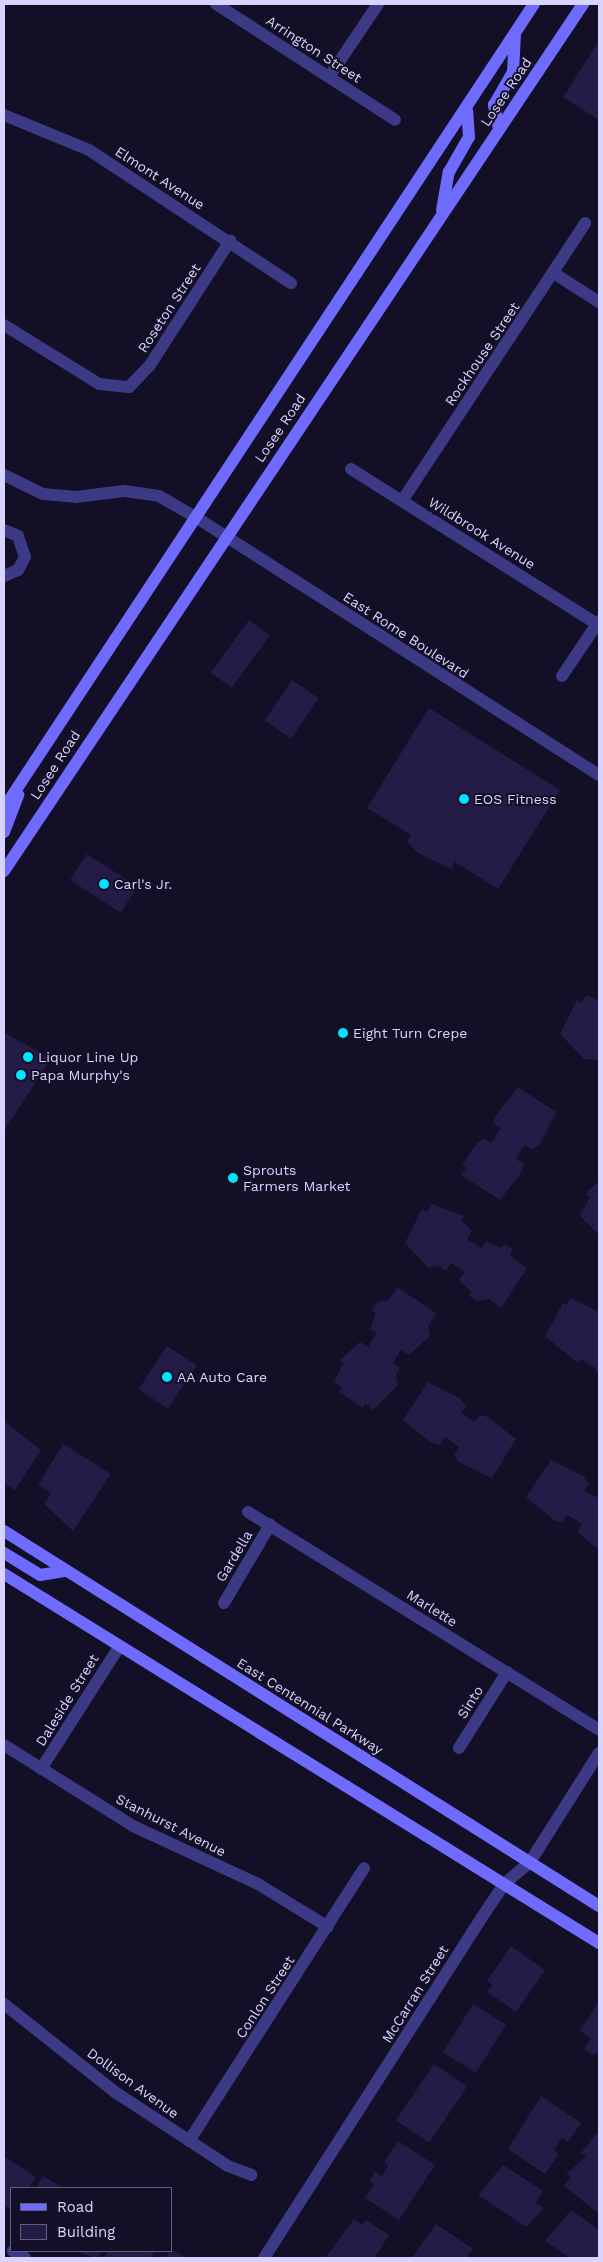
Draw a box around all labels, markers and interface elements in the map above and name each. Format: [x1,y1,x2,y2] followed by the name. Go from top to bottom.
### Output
[263,12,365,86] street label: Arrington Street
[477,55,535,129] street label: Losee Road
[112,143,208,213] street label: Elmont Avenue
[134,260,204,356] street label: Roseton Street
[441,299,523,409] street label: Rockhouse Street
[251,391,309,465] street label: Losee Road
[425,493,539,573] street label: Wildbrook Avenue
[340,588,472,682] street label: East Rome Boulevard
[26,727,84,803] street label: Losee Road
[474,791,557,807] place label: EOS Fitness
[458,793,470,805] marker: EOS Fitness
[114,876,173,892] place label: Carl's Jr.
[98,878,110,890] marker: Carl's Jr.
[353,1025,468,1041] place label: Eight Turn Crepe
[337,1027,349,1039] marker: Eight Turn Crepe
[38,1049,139,1065] place label: Liquor Line Up
[22,1051,34,1063] marker: Liquor Line Up
[31,1067,130,1083] place label: Papa Murphy's
[15,1069,27,1081] marker: Papa Murphy's
[243,1162,350,1194] place label: Sprouts Farmers Market
[227,1172,239,1184] marker: Sprouts Farmers Market
[177,1369,268,1385] place label: AA Auto Care
[161,1371,173,1383] marker: AA Auto Care
[212,1527,256,1585] street label: Gardella
[404,1586,460,1630] street label: Marlette
[32,1651,102,1749] street label: Daleside Street
[234,1654,386,1758] street label: East Centennial Parkway
[453,1683,487,1721] street label: Sinto
[113,1790,229,1860] street label: Stanhurst Avenue
[378,1942,452,2046] street label: McCarran Street
[232,1953,298,2041] street label: Conlon Street
[84,2044,182,2122] street label: Dollison Avenue
[10,2187,172,2252] legend
[57,2198,94,2216] text: Road
[57,2223,115,2241] text: Building

